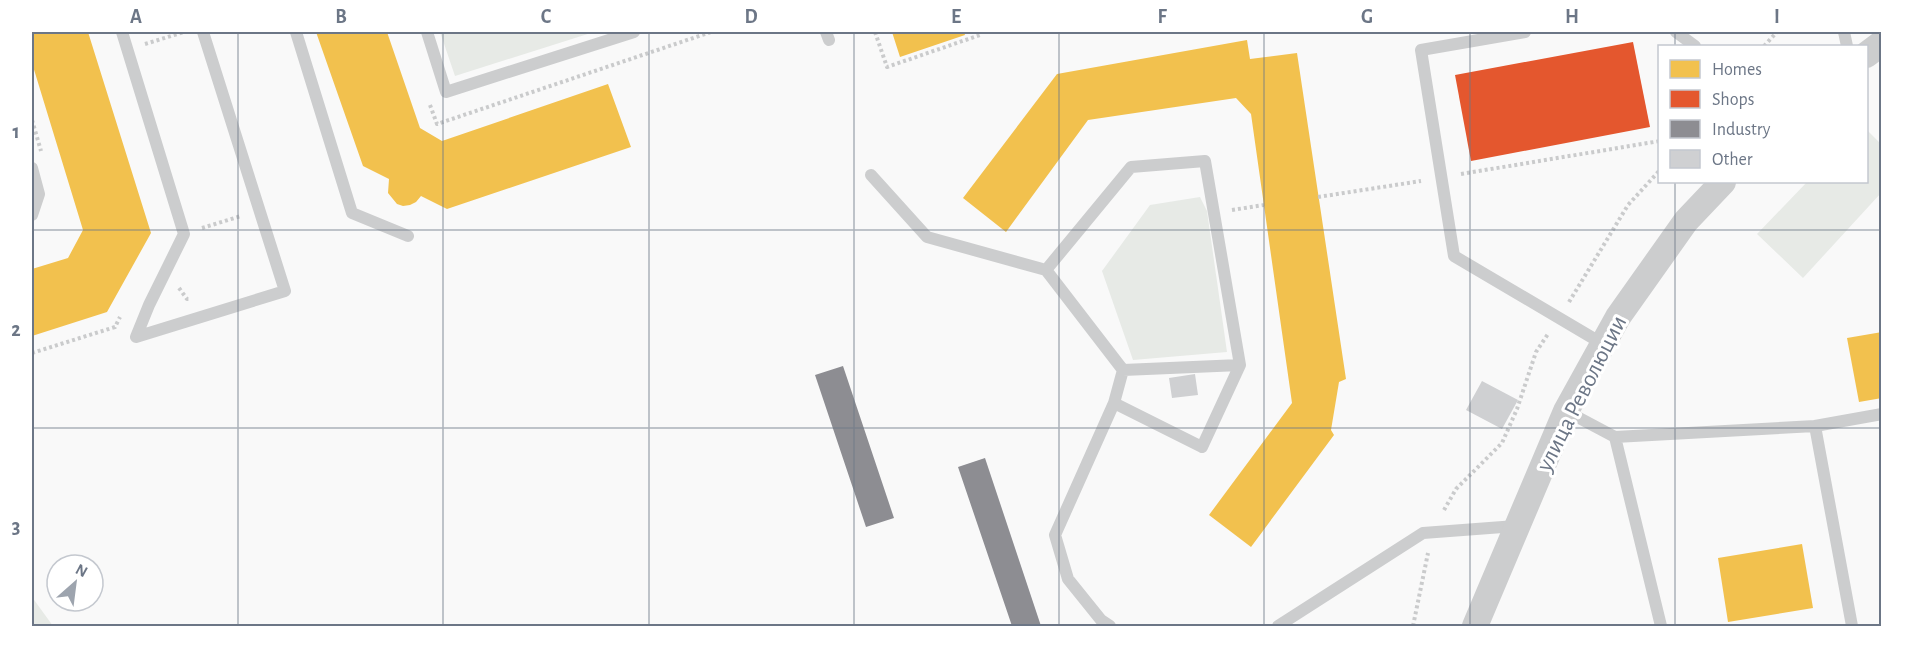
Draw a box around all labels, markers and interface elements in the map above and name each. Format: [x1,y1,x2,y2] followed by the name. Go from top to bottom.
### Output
[130,7,142,27] text: A
[335,7,347,27] text: B
[541,7,552,27] text: C
[744,7,758,27] text: D
[951,7,961,27] text: E
[1157,7,1167,27] text: F
[1361,7,1373,27] text: G
[1565,7,1579,27] text: H
[1774,7,1780,27] text: I
[1658,45,1868,183] legend
[1712,61,1762,79] text: Homes
[1712,91,1754,109] text: Shops
[1712,121,1771,139] text: Industry
[12,122,20,142] text: 1
[1712,151,1753,169] text: Other
[1532,312,1631,476] street label: улица Революции
[11,320,21,340] text: 2
[12,517,20,537] text: 3
[45,553,105,613] north arrow
[73,561,90,580] text: N

